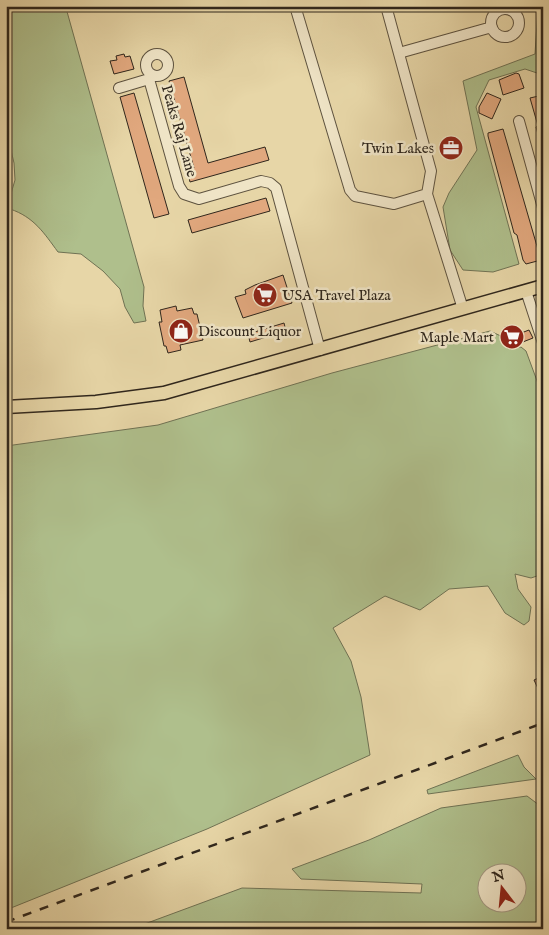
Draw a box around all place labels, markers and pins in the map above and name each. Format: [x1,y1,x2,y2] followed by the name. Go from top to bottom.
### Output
[438,135,464,161] office icon: Twin Lakes
[362,139,434,158] place label: Twin Lakes
[252,282,278,308] supermarket icon: USA Travel Plaza
[282,286,391,305] place label: USA Travel Plaza
[168,318,194,344] shop icon: Discount Liquor
[198,322,302,341] place label: Discount Liquor
[499,324,525,350] supermarket icon: Maple Mart
[420,328,494,347] place label: Maple Mart

